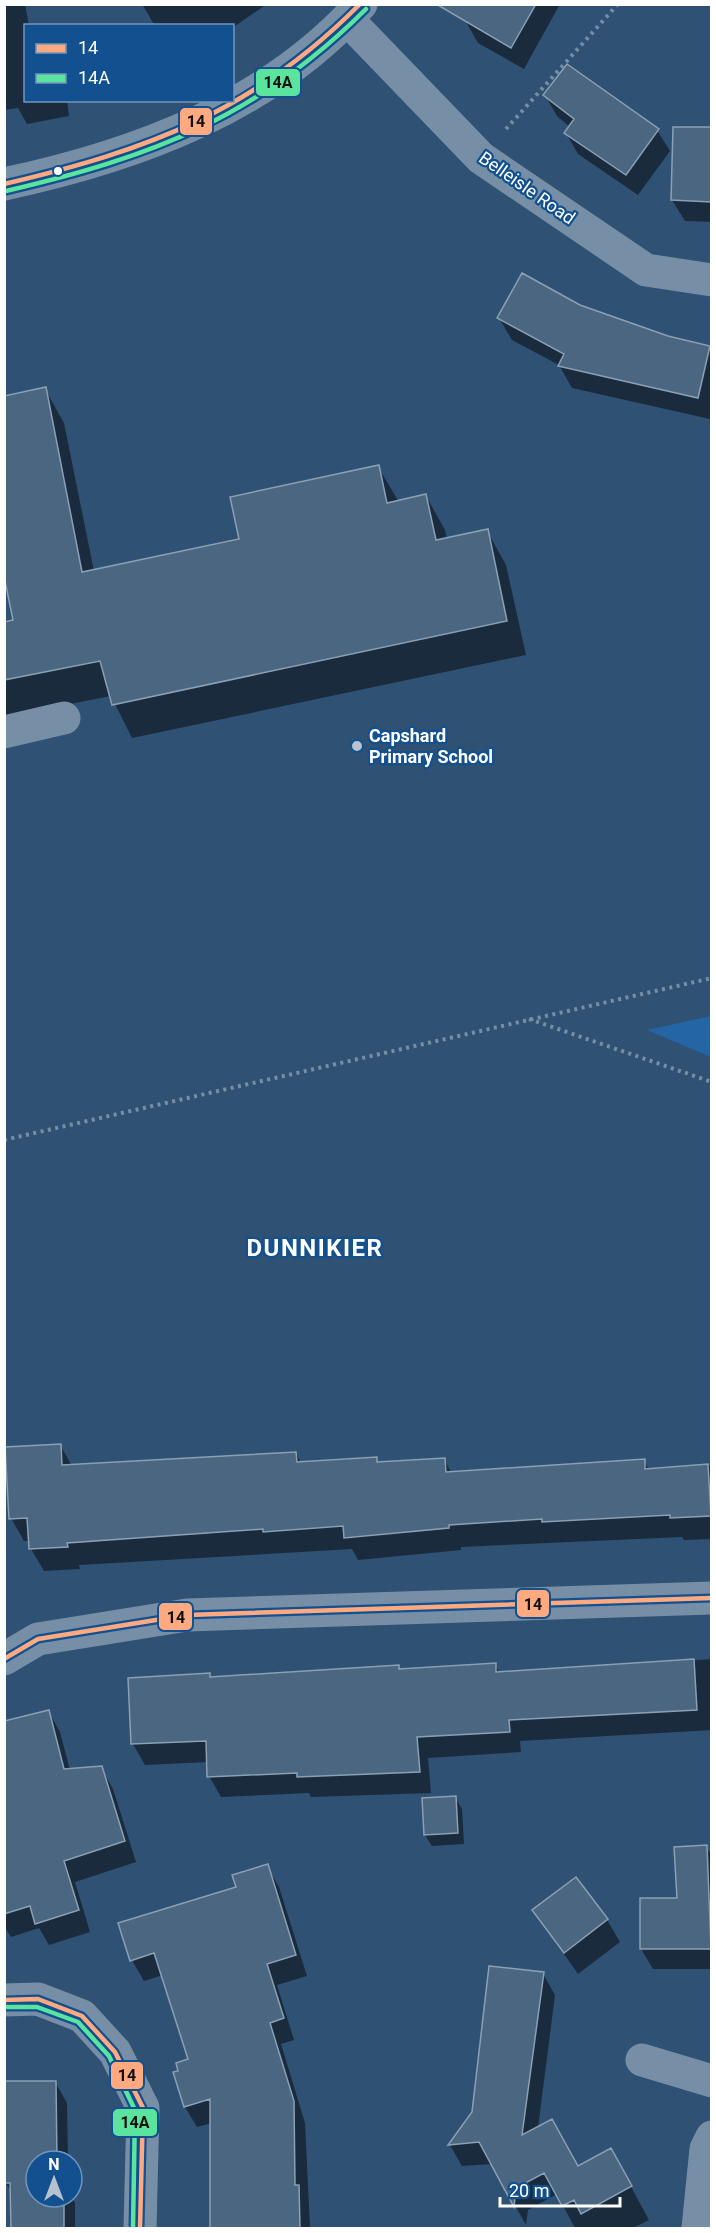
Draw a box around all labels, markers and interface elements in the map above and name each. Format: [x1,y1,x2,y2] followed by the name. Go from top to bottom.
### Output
[24,24,234,102] legend
[78,37,98,58] text: 14
[78,67,110,88] text: 14A
[255,68,301,97] line badge: 14A
[263,73,293,92] text: 14A
[179,107,213,136] line badge: 14
[187,112,205,131] text: 14
[475,147,579,228] street label: Belleisle Road
[52,165,64,177] unlabelled marker
[369,725,493,767] place label: Capshard Primary School
[350,739,364,753] marker: Capshard Primary School
[247,1234,383,1262] district label: DUNNIKIER
[516,1589,550,1618] line badge: 14
[524,1595,542,1614] text: 14
[158,1602,193,1631] line badge: 14
[167,1608,185,1627] text: 14
[110,2061,144,2090] line badge: 14
[118,2066,136,2085] text: 14
[112,2108,158,2137] line badge: 14A
[120,2113,150,2132] text: 14A
[24,2149,84,2209] north arrow
[48,2155,60,2174] text: N
[500,2170,620,2208] scale bar
[509,2180,549,2201] text: 20 m

